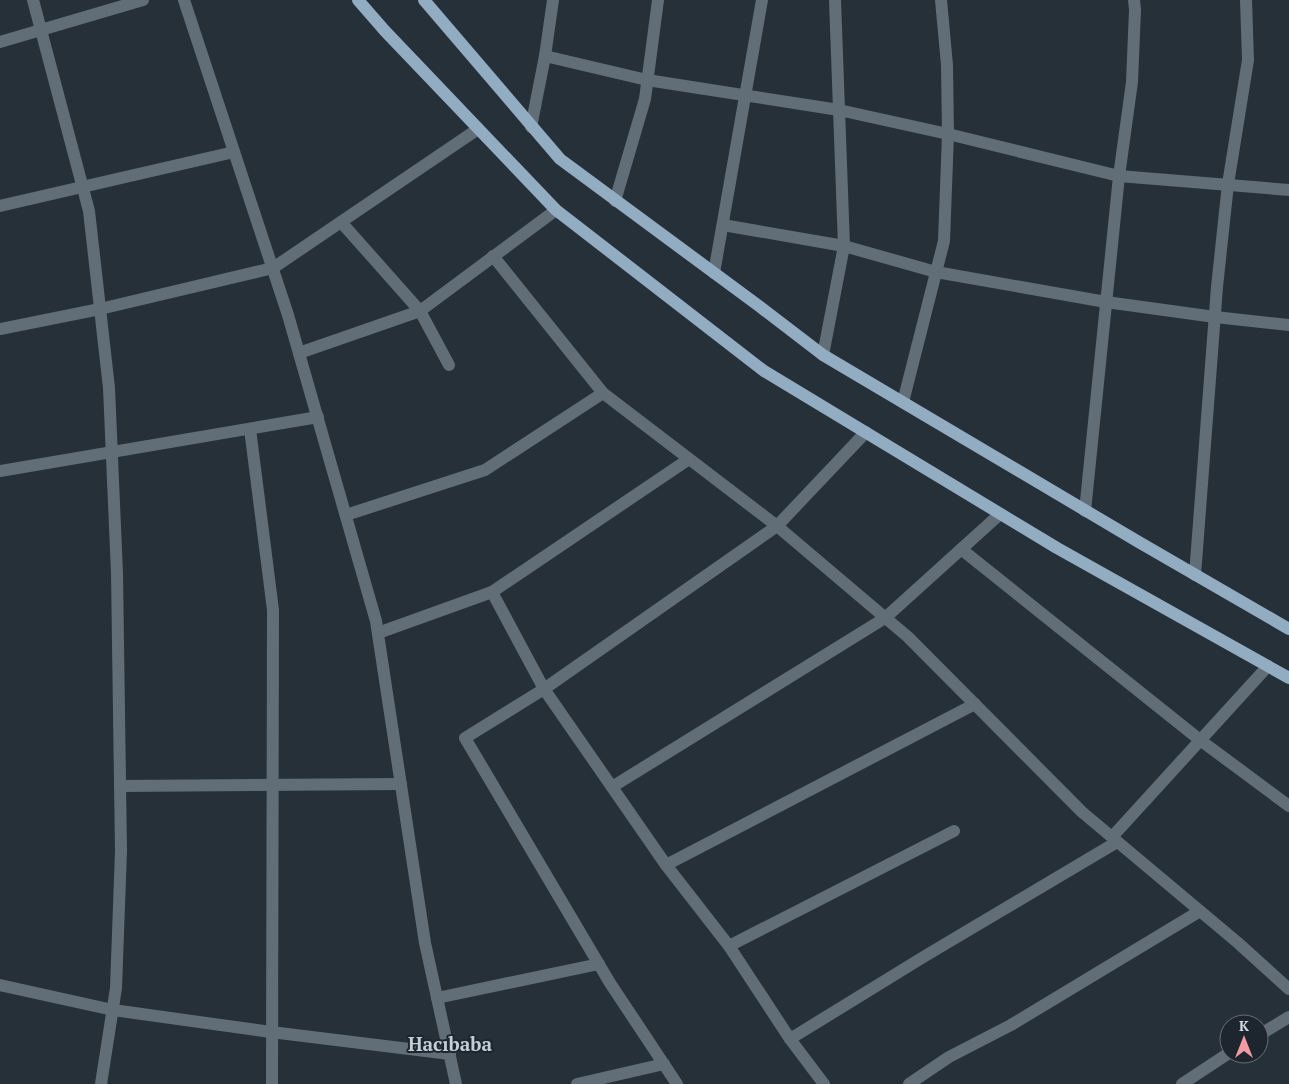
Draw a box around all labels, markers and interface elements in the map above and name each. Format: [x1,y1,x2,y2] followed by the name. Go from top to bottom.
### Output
[1219,1014,1269,1064] north arrow
[1239,1016,1249,1035] text: K
[408,1031,493,1056] district label: Hacıbaba

